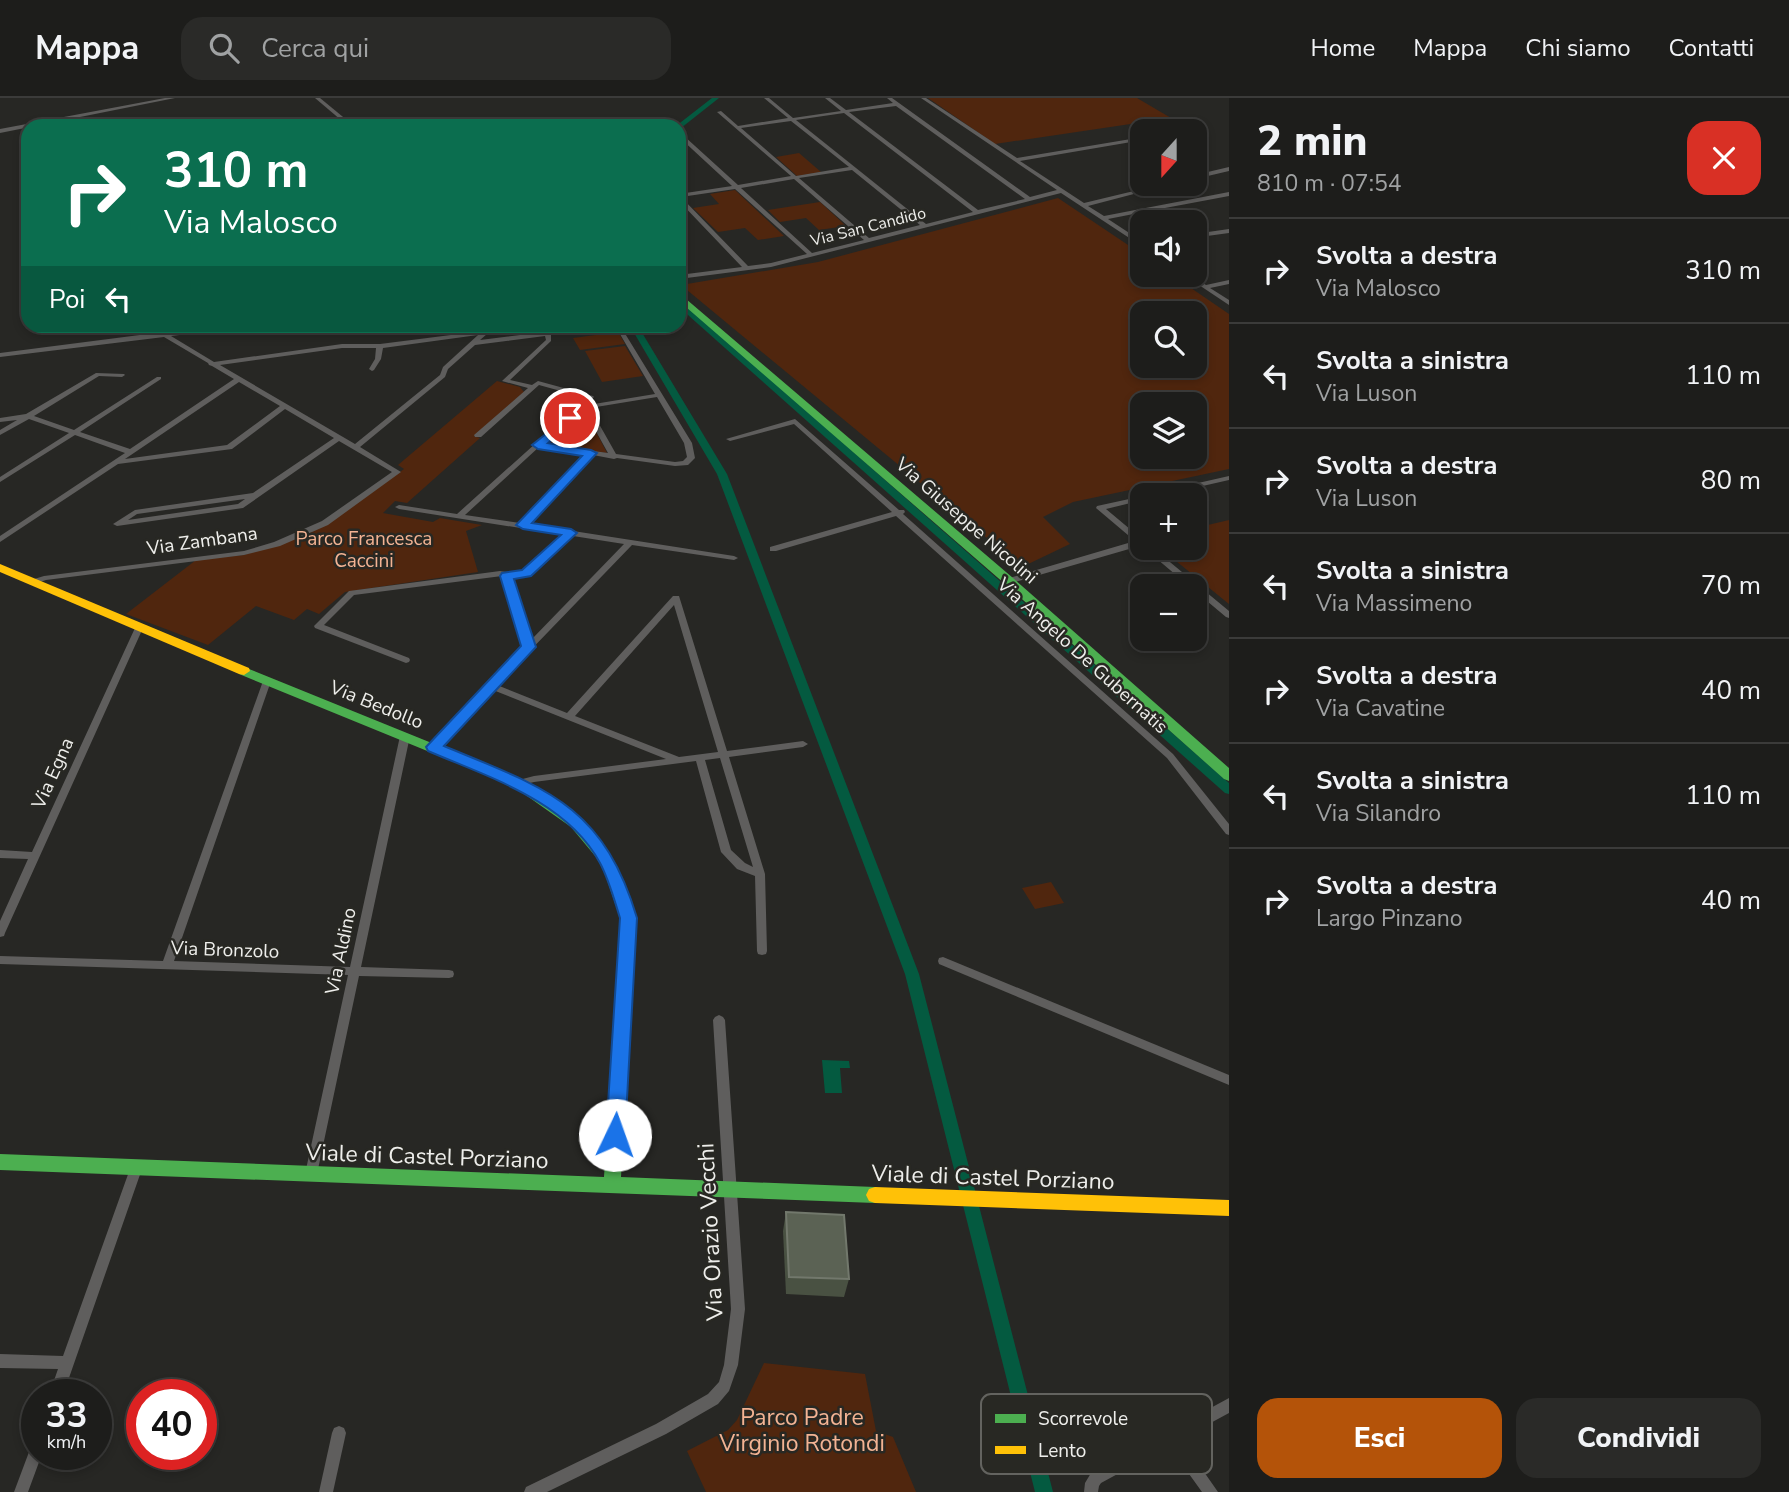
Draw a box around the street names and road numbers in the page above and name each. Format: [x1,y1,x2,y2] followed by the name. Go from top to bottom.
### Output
[807,202,928,252] street label: Via San Candido
[889,451,1043,590] street label: Via Giuseppe Nicolini
[144,520,259,562] street label: Via Zambana
[990,571,1173,740] street label: Via Angelo De Gubernatis
[325,674,427,735] street label: Via Bedollo
[25,734,80,814] street label: Via Egna
[319,905,363,998] street label: Via Aldino
[169,935,280,965] street label: Via Bronzolo
[304,1137,549,1176] street label: Viale di Castel Porziano
[690,1142,731,1323] street label: Via Orazio Vecchi
[870,1158,1115,1197] street label: Viale di Castel Porziano

